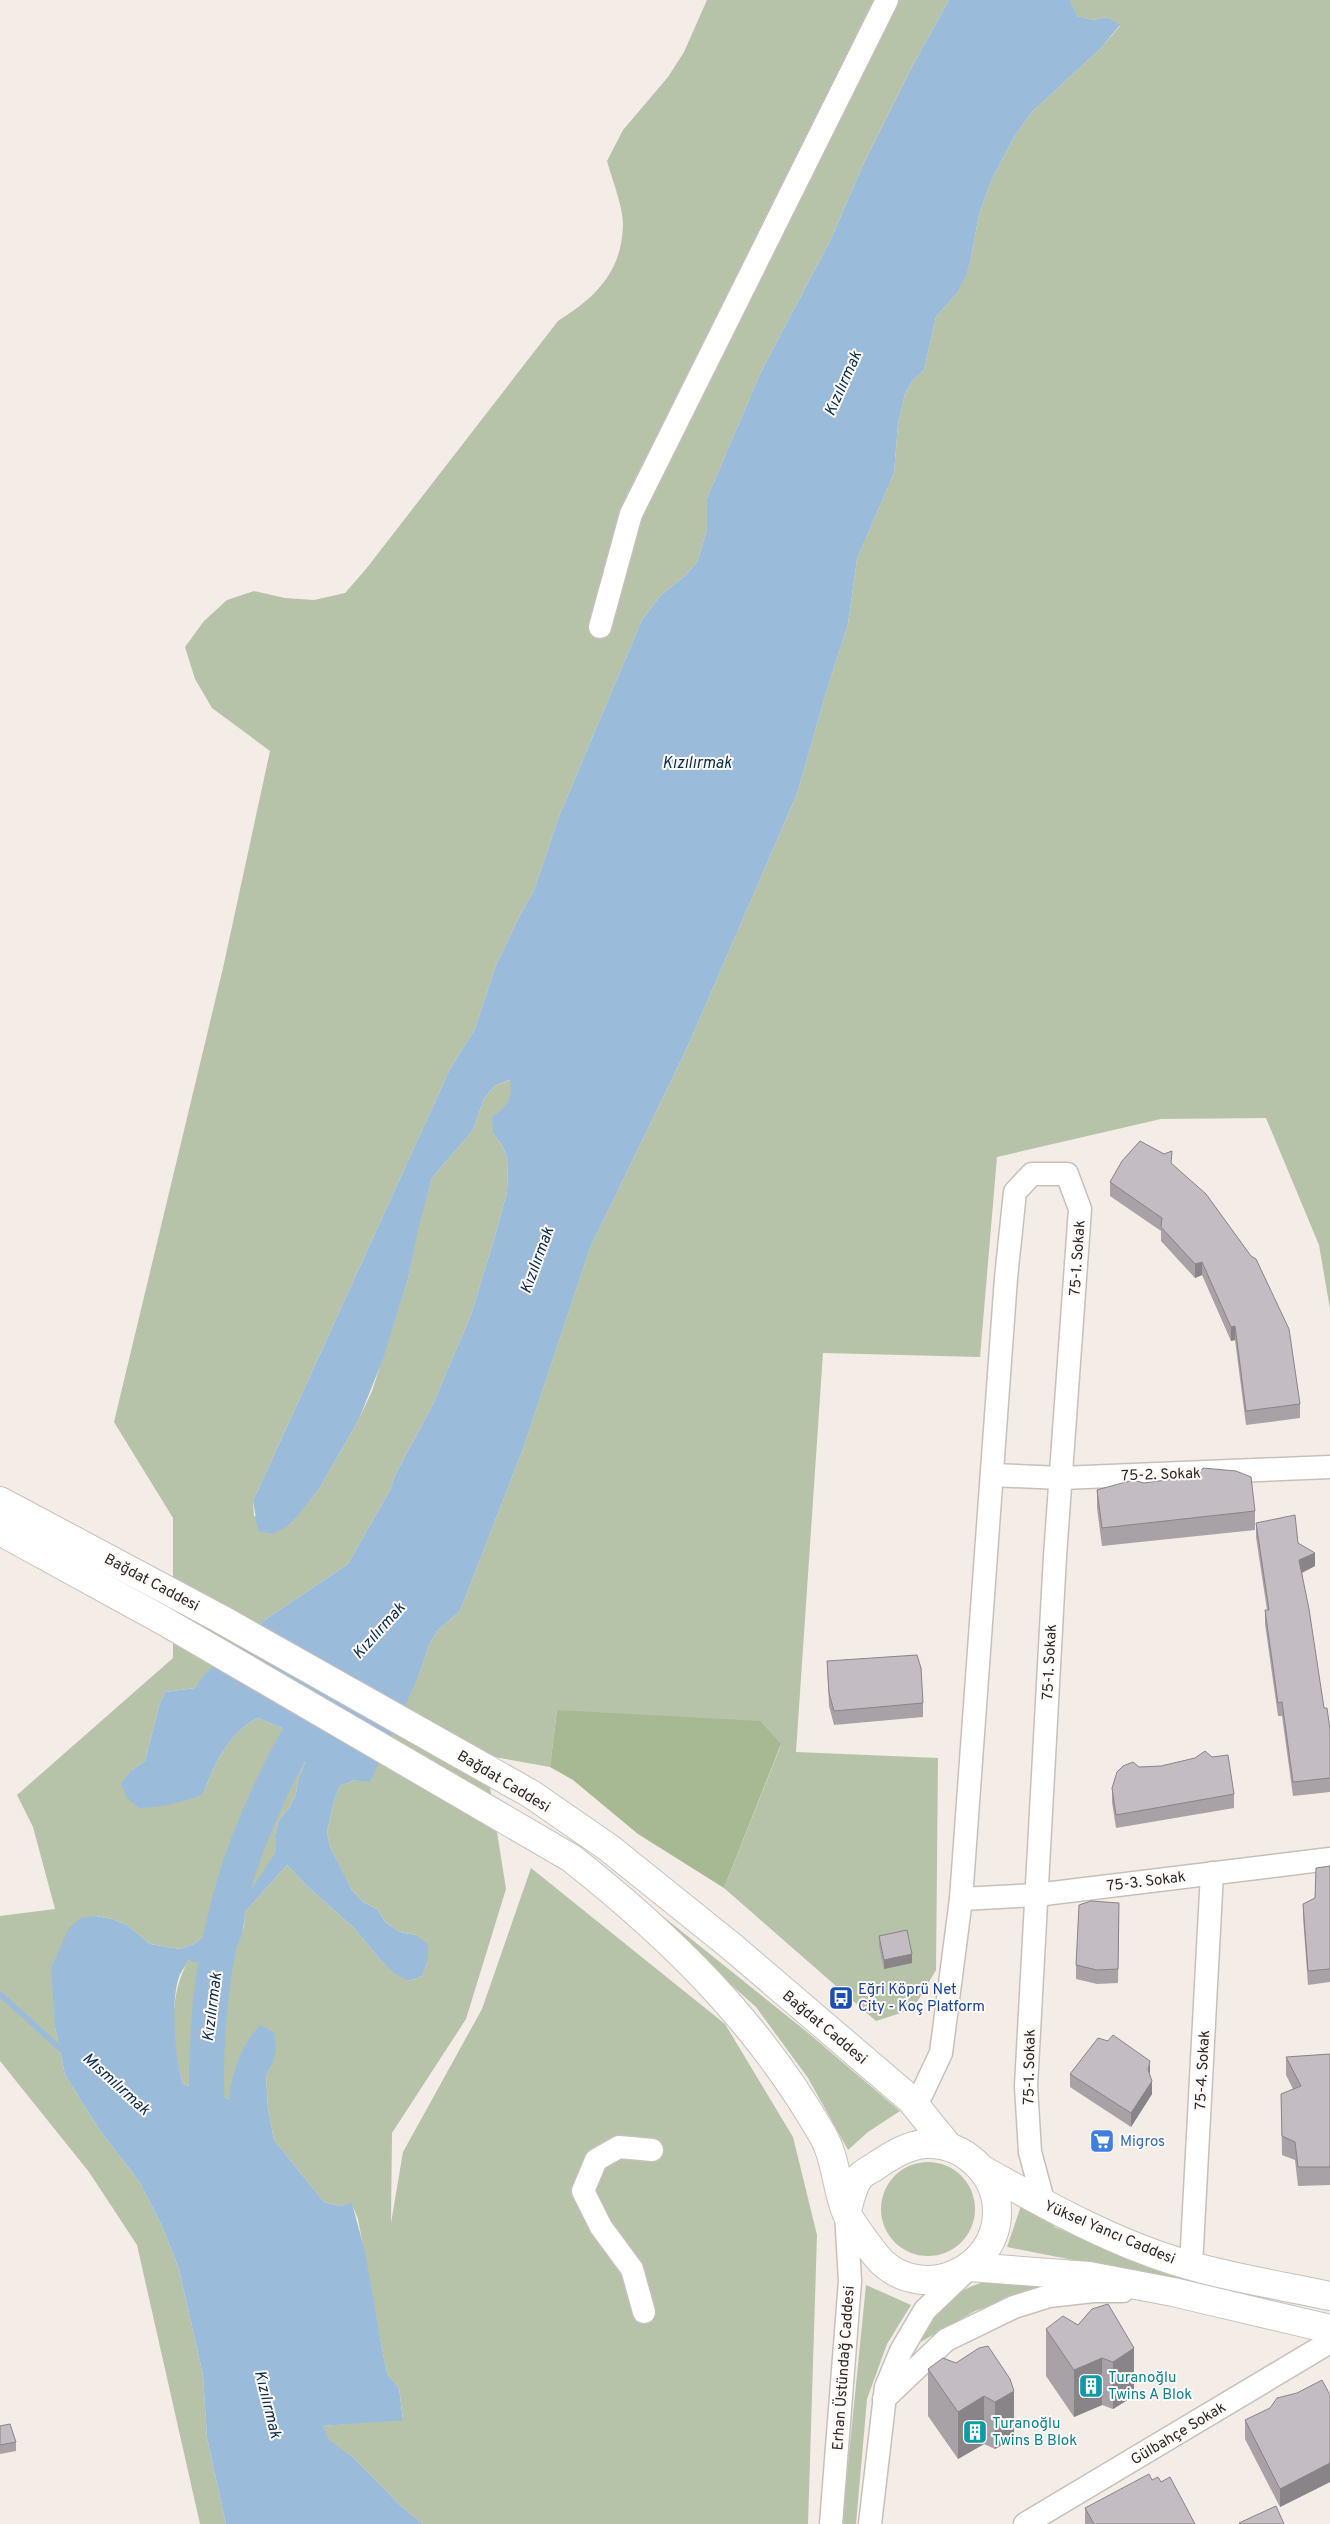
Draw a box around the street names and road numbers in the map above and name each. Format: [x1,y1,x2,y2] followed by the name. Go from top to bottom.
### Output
[1066,1219,1091,1297] street label: 75-1. Sokak
[1121,1465,1201,1486] street label: 75-2. Sokak
[100,1550,202,1616] street label: Bağdat Caddesi
[1039,1624,1062,1701] street label: 75-1. Sokak
[453,1747,553,1818] street label: Bağdat Caddesi
[1106,1868,1187,1897] street label: 75-3. Sokak
[778,1987,870,2069] street label: Bağdat Caddesi
[1020,2029,1041,2105] street label: 75-1. Sokak
[1192,2030,1215,2110] street label: 75-4. Sokak
[1041,2197,1178,2270] street label: Yüksel Yancı Caddesi
[828,2285,860,2451] street label: Erhan Üstündağ Caddesi
[1128,2398,1230,2470] street label: Gülbahçe Sokak

